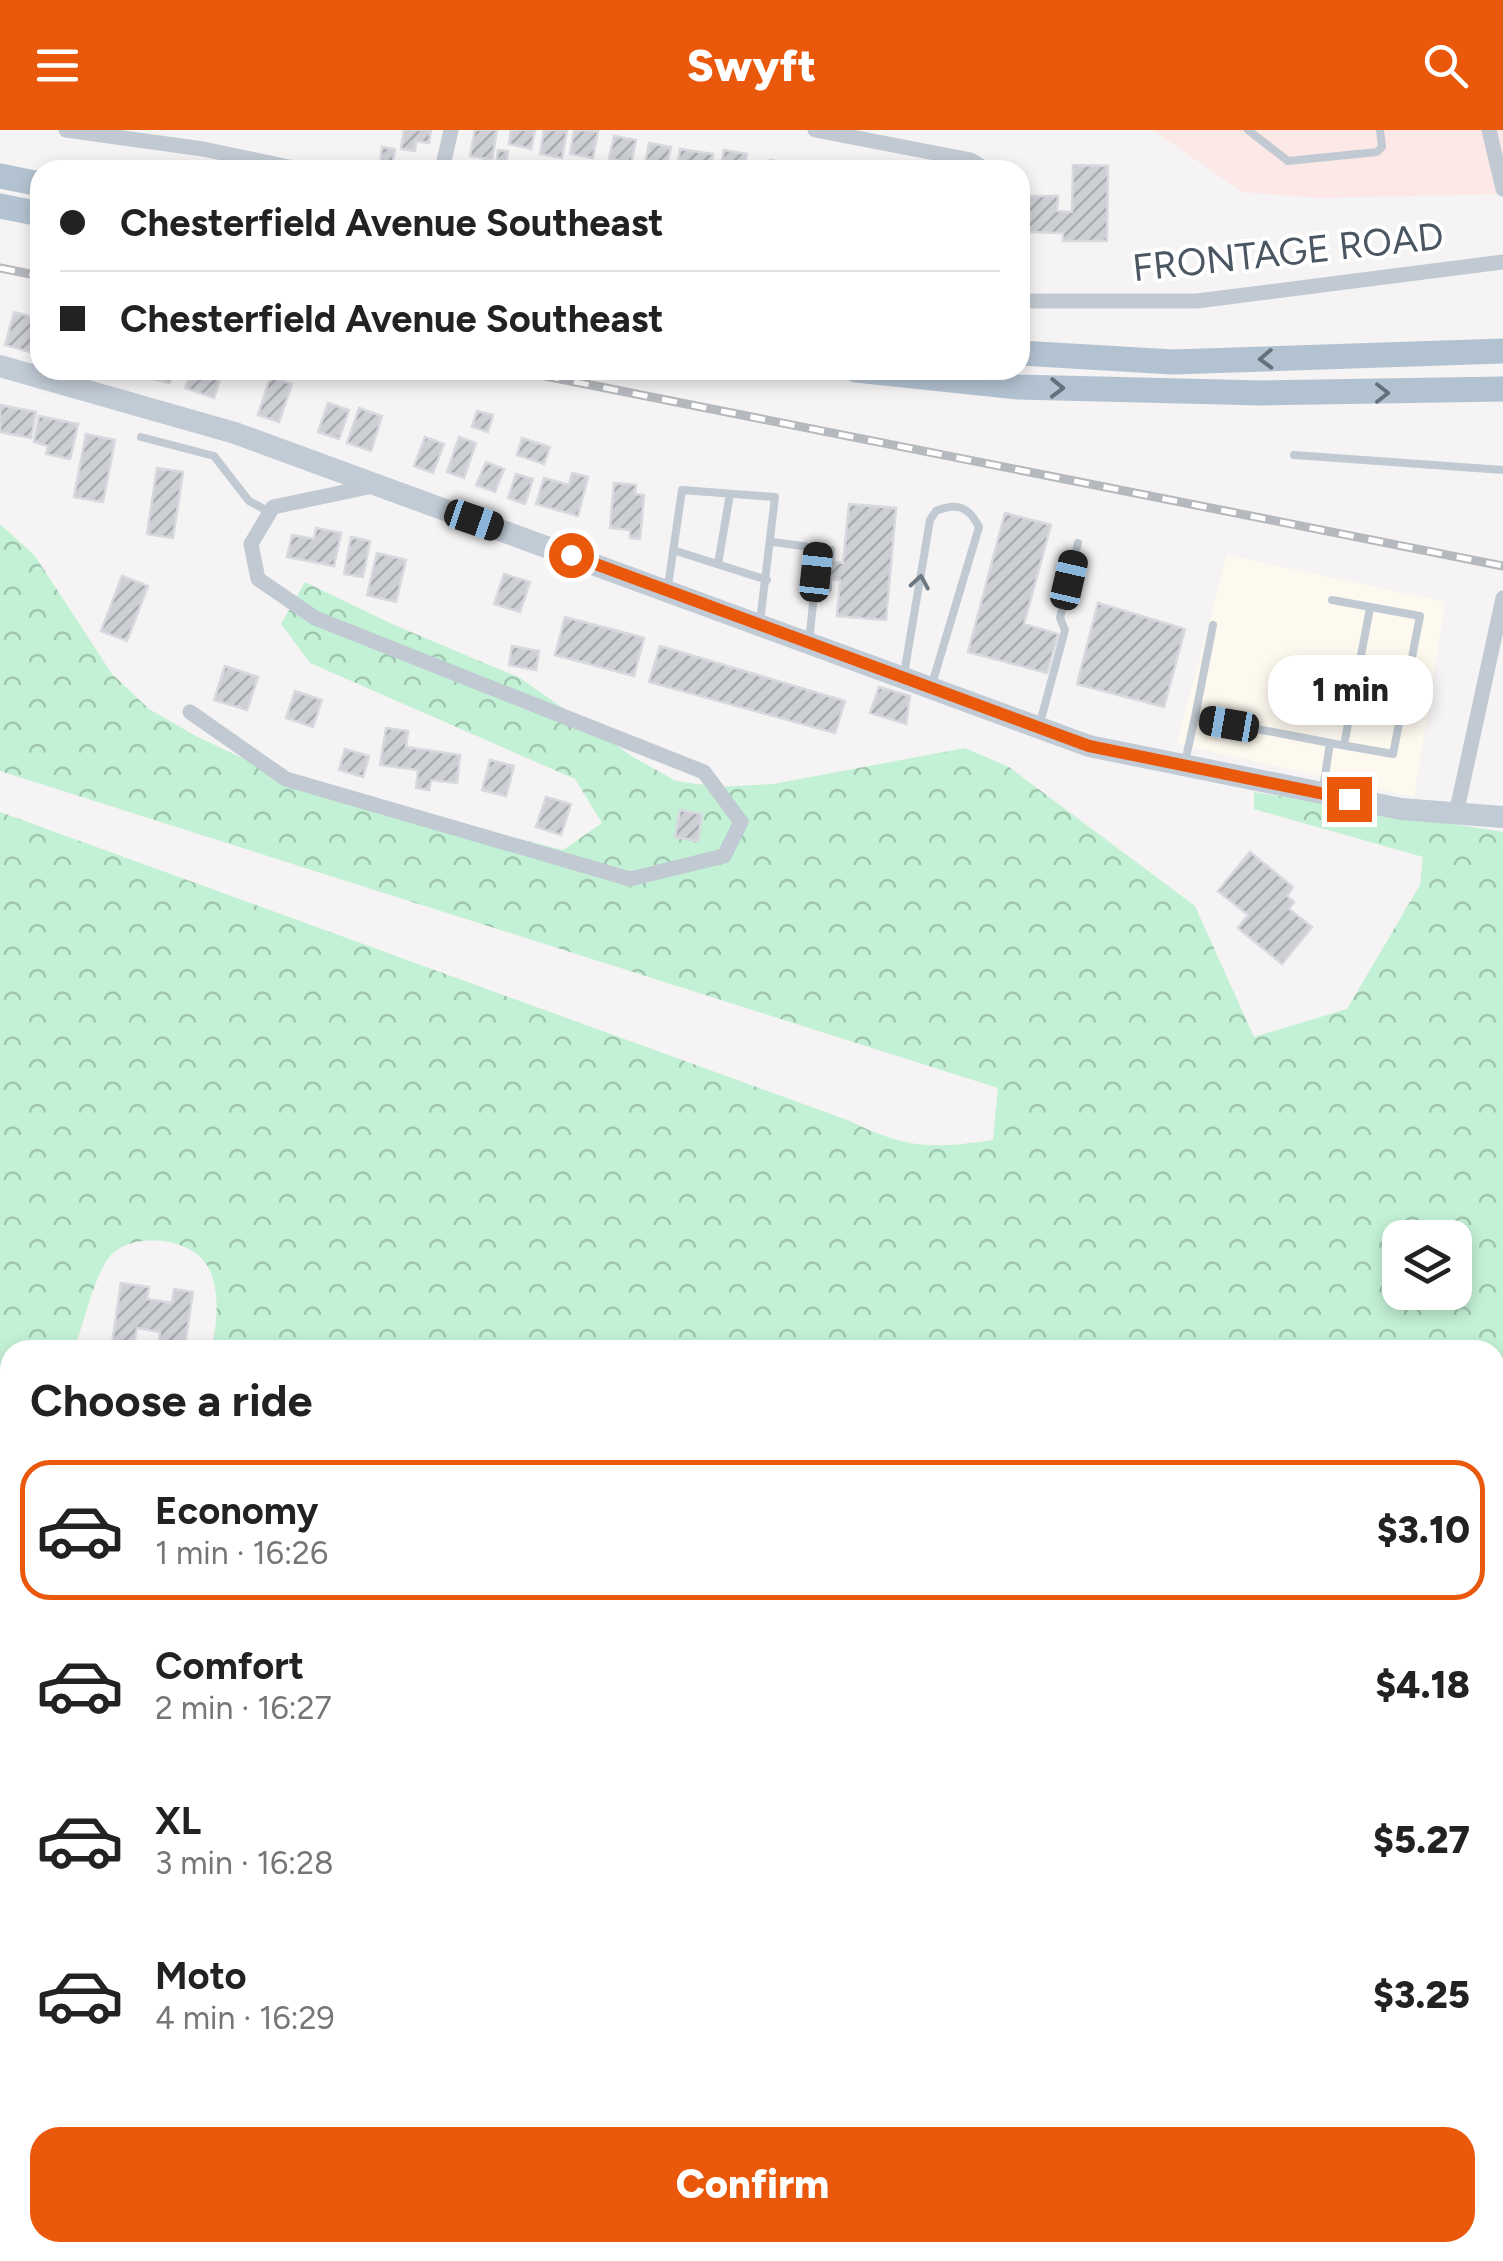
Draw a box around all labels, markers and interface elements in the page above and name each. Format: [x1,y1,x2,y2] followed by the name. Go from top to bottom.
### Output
[30,38,85,93] icon: menu
[687,38,816,92] text: Swyft
[1418,38,1473,93] icon: search
[120,200,664,246] text: Chesterfield Avenue Southeast
[1130,213,1446,291] street label: FRONTAGE ROAD
[120,296,664,342] text: Chesterfield Avenue Southeast
[1257,348,1273,369] one-way arrow
[1050,378,1066,399] one-way arrow
[1375,382,1391,403] one-way arrow
[441,496,507,544] car
[549,533,594,578] route start
[798,541,834,603] car
[1048,547,1090,613] car
[909,574,930,590] one-way arrow
[1266,654,1432,724] callout: 1 min
[1312,671,1389,709] text: 1 min
[1197,704,1261,744] car
[1327,777,1372,822] route end
[1382,1220,1472,1310] map controls
[1382,1220,1472,1310] button: layers
[30,1373,312,1427] text: Choose a ride
[35,1485,125,1575] icon: car
[155,1488,318,1534] text: Economy
[1377,1507,1470,1553] text: $3.10
[155,1534,328,1572] text: 1 min · 16:26
[35,1640,125,1730] icon: car
[155,1643,304,1689] text: Comfort
[1375,1662,1470,1708] text: $4.18
[155,1689,332,1727] text: 2 min · 16:27
[35,1795,125,1885] icon: car
[155,1798,201,1844] text: XL
[1373,1817,1470,1863] text: $5.27
[155,1844,334,1882] text: 3 min · 16:28
[35,1950,125,2040] icon: car
[155,1953,247,1999] text: Moto
[1373,1972,1470,2018] text: $3.25
[155,1999,335,2037] text: 4 min · 16:29
[30,2127,1475,2242] button: Confirm

